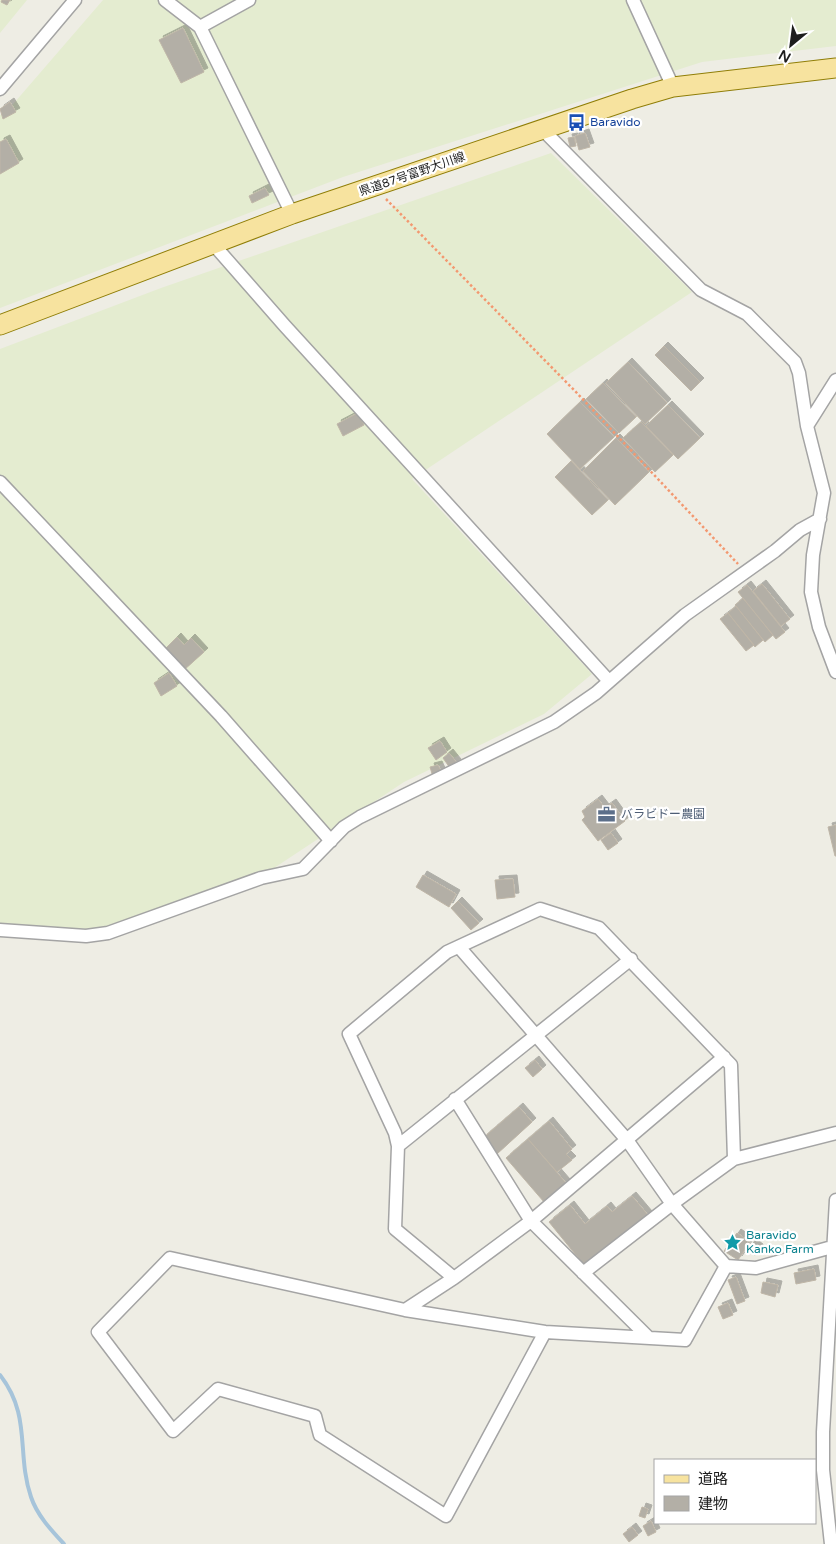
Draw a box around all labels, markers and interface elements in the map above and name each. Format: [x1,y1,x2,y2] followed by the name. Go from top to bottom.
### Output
[766,20,816,70] north arrow
[776,46,794,66] text: N
[566,112,586,132] bus stop icon: Baravido
[590,115,641,129] place label: Baravido
[357,149,467,199] street label: 県道87号富野大川線
[597,804,617,824] office icon: バラビドー農園
[621,807,705,821] place label: バラビドー農園
[746,1228,814,1256] place label: Baravido Kanko Farm
[722,1232,742,1252] place icon: Baravido Kanko Farm
[654,1459,816,1524] legend
[698,1470,728,1488] text: 道路
[698,1495,728,1513] text: 建物

